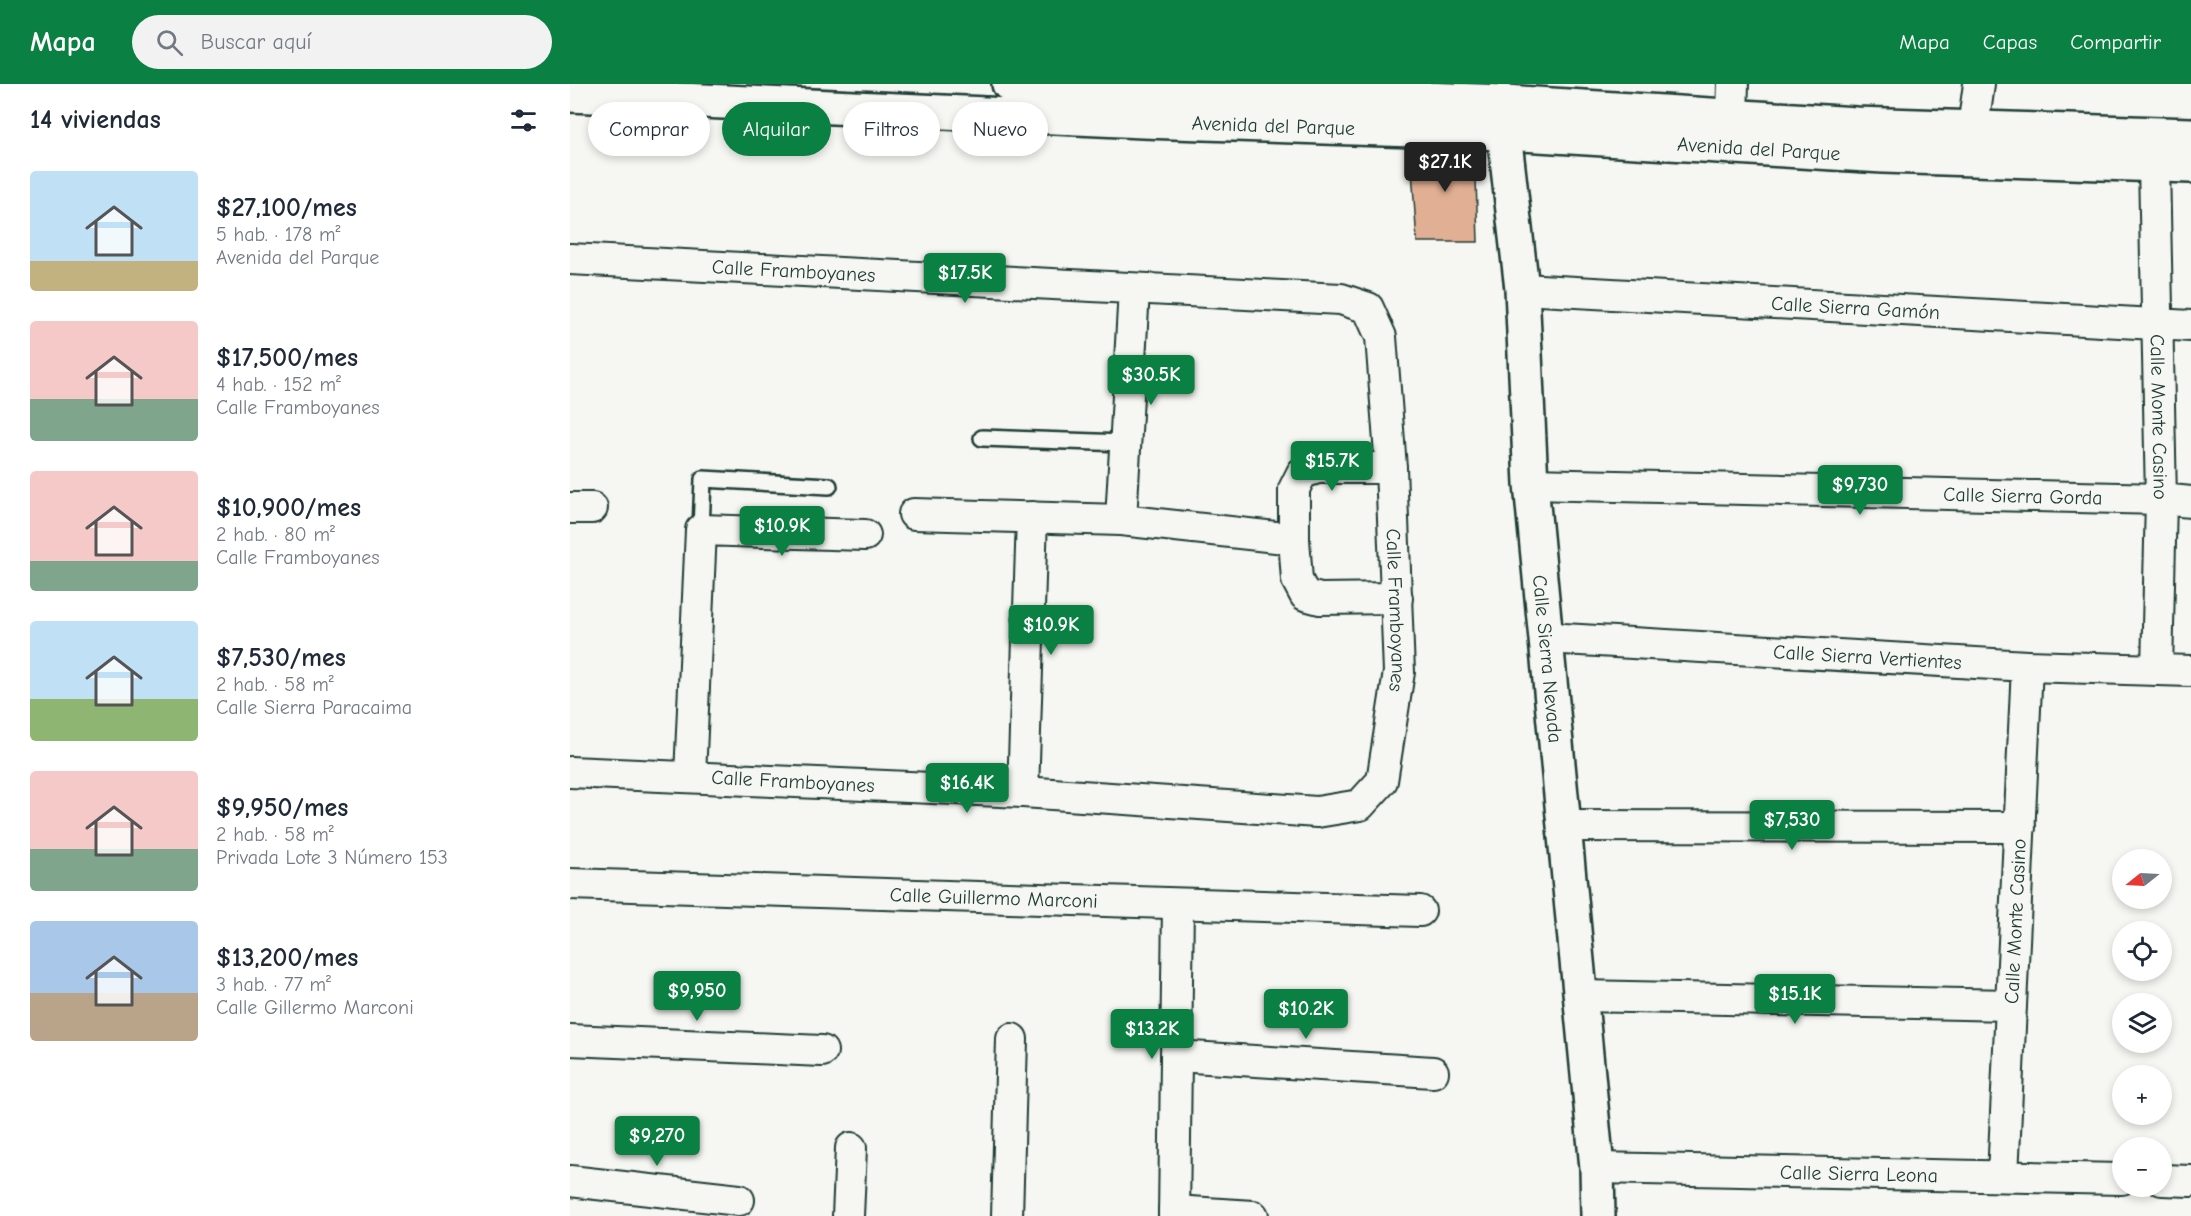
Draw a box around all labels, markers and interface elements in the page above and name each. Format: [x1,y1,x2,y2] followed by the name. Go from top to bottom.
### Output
[132,15,552,69] search box
[30,26,96,58] text: Mapa
[153,26,186,59] icon: search
[201,29,312,55] text: Buscar aquí
[1899,30,1950,54] text: Mapa
[1983,30,2037,54] text: Capas
[2070,30,2161,54] text: Compartir
[588,102,710,156] chip: Comprar
[722,102,831,156] chip: Alquilar
[843,102,940,156] chip: Filtros
[952,102,1048,156] chip: Nuevo
[507,104,540,137] icon: filters
[30,105,161,135] text: 14 viviendas
[1191,112,1355,140] street label: Avenida del Parque
[1676,133,1841,165] street label: Avenida del Parque
[1396,142,1494,193] pin: $27.1K
[1418,150,1472,173] text: $27.1K
[216,193,357,223] text: $27,100/mes
[78,195,150,267] icon: home
[216,223,340,246] text: 5 hab. · 178 m²
[216,246,379,269] text: Avenida del Parque
[916,253,1014,304] pin: $17.5K
[711,255,876,287] street label: Calle Framboyanes
[938,261,992,284] text: $17.5K
[1770,292,1941,324] street label: Calle Sierra Gamón
[2146,334,2172,500] street label: Calle Monte Casino
[216,343,358,373] text: $17,500/mes
[78,345,150,417] icon: home
[1102,355,1200,406] pin: $30.5K
[1122,363,1180,386] text: $30.5K
[216,373,341,396] text: 4 hab. · 152 m²
[216,396,380,419] text: Calle Framboyanes
[1283,441,1381,492] pin: $15.7K
[1305,449,1359,472] text: $15.7K
[1811,465,1909,516] pin: $9,730
[1832,473,1888,496] text: $9,730
[1943,483,2103,510] street label: Calle Sierra Gorda
[216,493,361,523] text: $10,900/mes
[78,495,150,567] icon: home
[733,506,831,557] pin: $10.9K
[754,514,810,537] text: $10.9K
[216,523,335,546] text: 2 hab. · 80 m²
[1381,528,1410,693] street label: Calle Framboyanes
[216,546,380,569] text: Calle Framboyanes
[1528,574,1567,744] street label: Calle Sierra Nevada
[1002,605,1100,656] pin: $10.9K
[1023,613,1079,636] text: $10.9K
[1773,640,1962,674] street label: Calle Sierra Vertientes
[216,643,346,673] text: $7,530/mes
[78,645,150,717] icon: home
[216,673,334,696] text: 2 hab. · 58 m²
[216,696,412,719] text: Calle Sierra Paracaima
[918,763,1016,814] pin: $16.4K
[711,766,875,797] street label: Calle Framboyanes
[940,771,994,794] text: $16.4K
[216,793,348,823] text: $9,950/mes
[78,795,150,867] icon: home
[1743,800,1841,851] pin: $7,530
[1764,808,1820,831] text: $7,530
[216,823,334,846] text: 2 hab. · 58 m²
[2000,838,2031,1005] street label: Calle Monte Casino
[216,846,448,869] text: Privada Lote 3 Número 153
[2112,849,2172,909] north arrow
[2112,849,2172,1197] map controls
[889,883,1098,913] street label: Calle Guillermo Marconi
[2112,921,2172,981] button: locate
[216,943,358,973] text: $13,200/mes
[78,945,150,1017] icon: home
[648,971,746,1022] pin: $9,950
[216,973,331,996] text: 3 hab. · 77 m²
[1746,974,1844,1025] pin: $15.1K
[668,979,726,1002] text: $9,950
[1768,982,1822,1005] text: $15.1K
[1257,989,1355,1040] pin: $10.2K
[2112,993,2172,1053] button: layers
[216,996,414,1019] text: Calle Gillermo Marconi
[1278,997,1334,1020] text: $10.2K
[1103,1009,1201,1060] pin: $13.2K
[1125,1017,1179,1040] text: $13.2K
[2112,1065,2172,1125] button: +
[608,1116,706,1167] pin: $9,270
[629,1124,685,1147] text: $9,270
[2112,1137,2172,1197] button: −
[1780,1161,1938,1187] street label: Calle Sierra Leona

